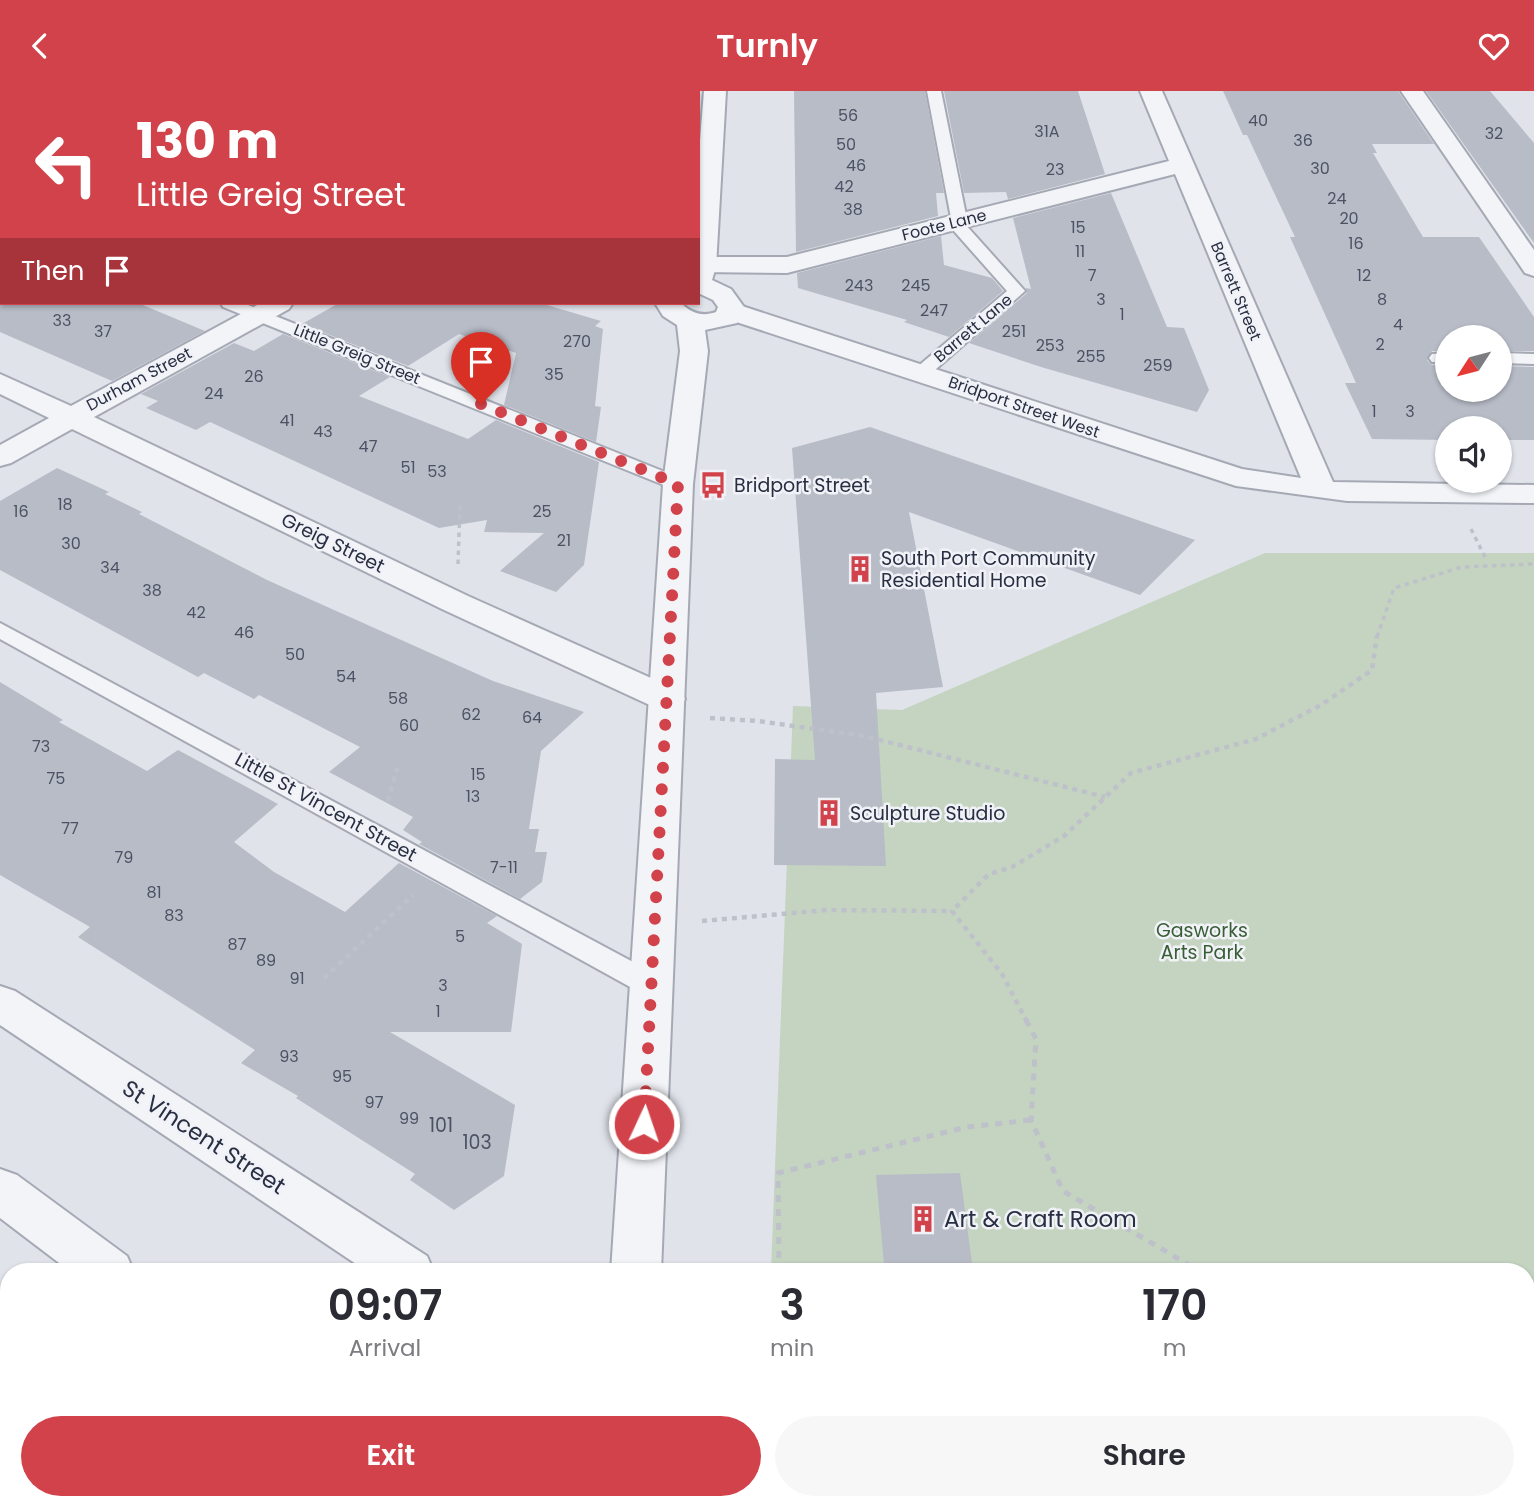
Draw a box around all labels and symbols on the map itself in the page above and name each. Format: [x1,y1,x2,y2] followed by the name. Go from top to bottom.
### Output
[838,104,858,127] house number: 56
[1248,109,1268,132] house number: 40
[1034,120,1060,143] house number: 31A
[1485,122,1503,145] house number: 32
[1293,129,1313,152] house number: 36
[836,133,856,156] house number: 50
[846,154,866,177] house number: 46
[1310,157,1330,180] house number: 30
[1046,158,1064,181] house number: 23
[834,175,854,198] house number: 42
[1327,187,1347,210] house number: 24
[843,198,863,221] house number: 38
[899,203,989,247] street label: Foote Lane
[1339,207,1359,230] house number: 20
[1070,216,1086,239] house number: 15
[1348,232,1364,255] house number: 16
[1205,238,1267,344] street label: Barrett Street
[1075,240,1085,263] house number: 11
[1088,264,1097,287] house number: 7
[1357,264,1371,287] house number: 12
[845,274,873,297] house number: 243
[901,274,931,297] house number: 245
[929,288,1017,368] street label: Barrett Lane
[1096,288,1106,311] house number: 3
[1377,288,1387,311] house number: 8
[920,299,948,322] house number: 247
[1119,303,1125,326] house number: 1
[53,309,71,332] house number: 33
[1393,313,1403,336] house number: 4
[290,318,424,390] street label: Little Greig Street
[94,320,112,343] house number: 37
[1002,320,1026,343] house number: 251
[1435,325,1512,403] north arrow
[563,330,591,353] house number: 270
[451,332,511,404] pin
[1375,333,1385,356] house number: 2
[1036,334,1064,357] house number: 253
[82,341,196,416] street label: Durham Street
[1076,345,1106,368] house number: 255
[1143,354,1173,377] house number: 259
[544,363,564,386] house number: 35
[244,365,264,388] house number: 26
[945,370,1103,444] street label: Bridport Street West
[204,382,224,405] house number: 24
[1371,400,1377,423] house number: 1
[1405,400,1415,423] house number: 3
[279,409,295,432] house number: 41
[313,420,333,443] house number: 43
[359,435,378,458] house number: 47
[400,456,416,479] house number: 51
[427,460,447,483] house number: 53
[698,470,728,500] bus stop icon: Bridport Street
[734,472,870,499] place label: Bridport Street
[57,493,73,516] house number: 18
[13,500,29,523] house number: 16
[532,500,552,523] house number: 25
[277,506,389,580] street label: Greig Street
[557,529,571,552] house number: 21
[61,532,81,555] house number: 30
[881,545,1096,594] place label: South Port Community Residential Home
[845,554,875,584] building icon: South Port Community Residential Home
[100,556,120,579] house number: 34
[142,579,162,602] house number: 38
[186,601,206,624] house number: 42
[234,621,254,644] house number: 46
[285,643,305,666] house number: 50
[336,665,356,688] house number: 54
[388,687,408,710] house number: 58
[461,703,481,726] house number: 62
[522,706,542,729] house number: 64
[399,714,419,737] house number: 60
[32,735,50,758] house number: 73
[230,746,422,868] street label: Little St Vincent Street
[470,763,486,786] house number: 15
[47,767,65,790] house number: 75
[466,785,480,808] house number: 13
[814,798,844,828] building icon: Sculpture Studio
[850,800,1005,827] place label: Sculpture Studio
[61,817,79,840] house number: 77
[115,846,133,869] house number: 79
[490,856,518,879] house number: 7-11
[146,881,162,904] house number: 81
[164,904,184,927] house number: 83
[1156,917,1248,966] park label: Gasworks Arts Park
[455,925,465,948] house number: 5
[228,933,247,956] house number: 87
[256,949,276,972] house number: 89
[289,967,305,990] house number: 91
[438,974,448,997] house number: 3
[435,1000,441,1023] house number: 1
[279,1045,299,1068] house number: 93
[332,1065,352,1088] house number: 95
[116,1072,292,1202] street label: St Vincent Street
[607,1087,681,1161] position arrow
[365,1091,384,1114] house number: 97
[399,1107,419,1130] house number: 99
[429,1112,453,1139] house number: 101
[462,1129,492,1156] house number: 103
[944,1203,1137,1235] place label: Art & Craft Room
[908,1204,938,1234] building icon: Art & Craft Room

